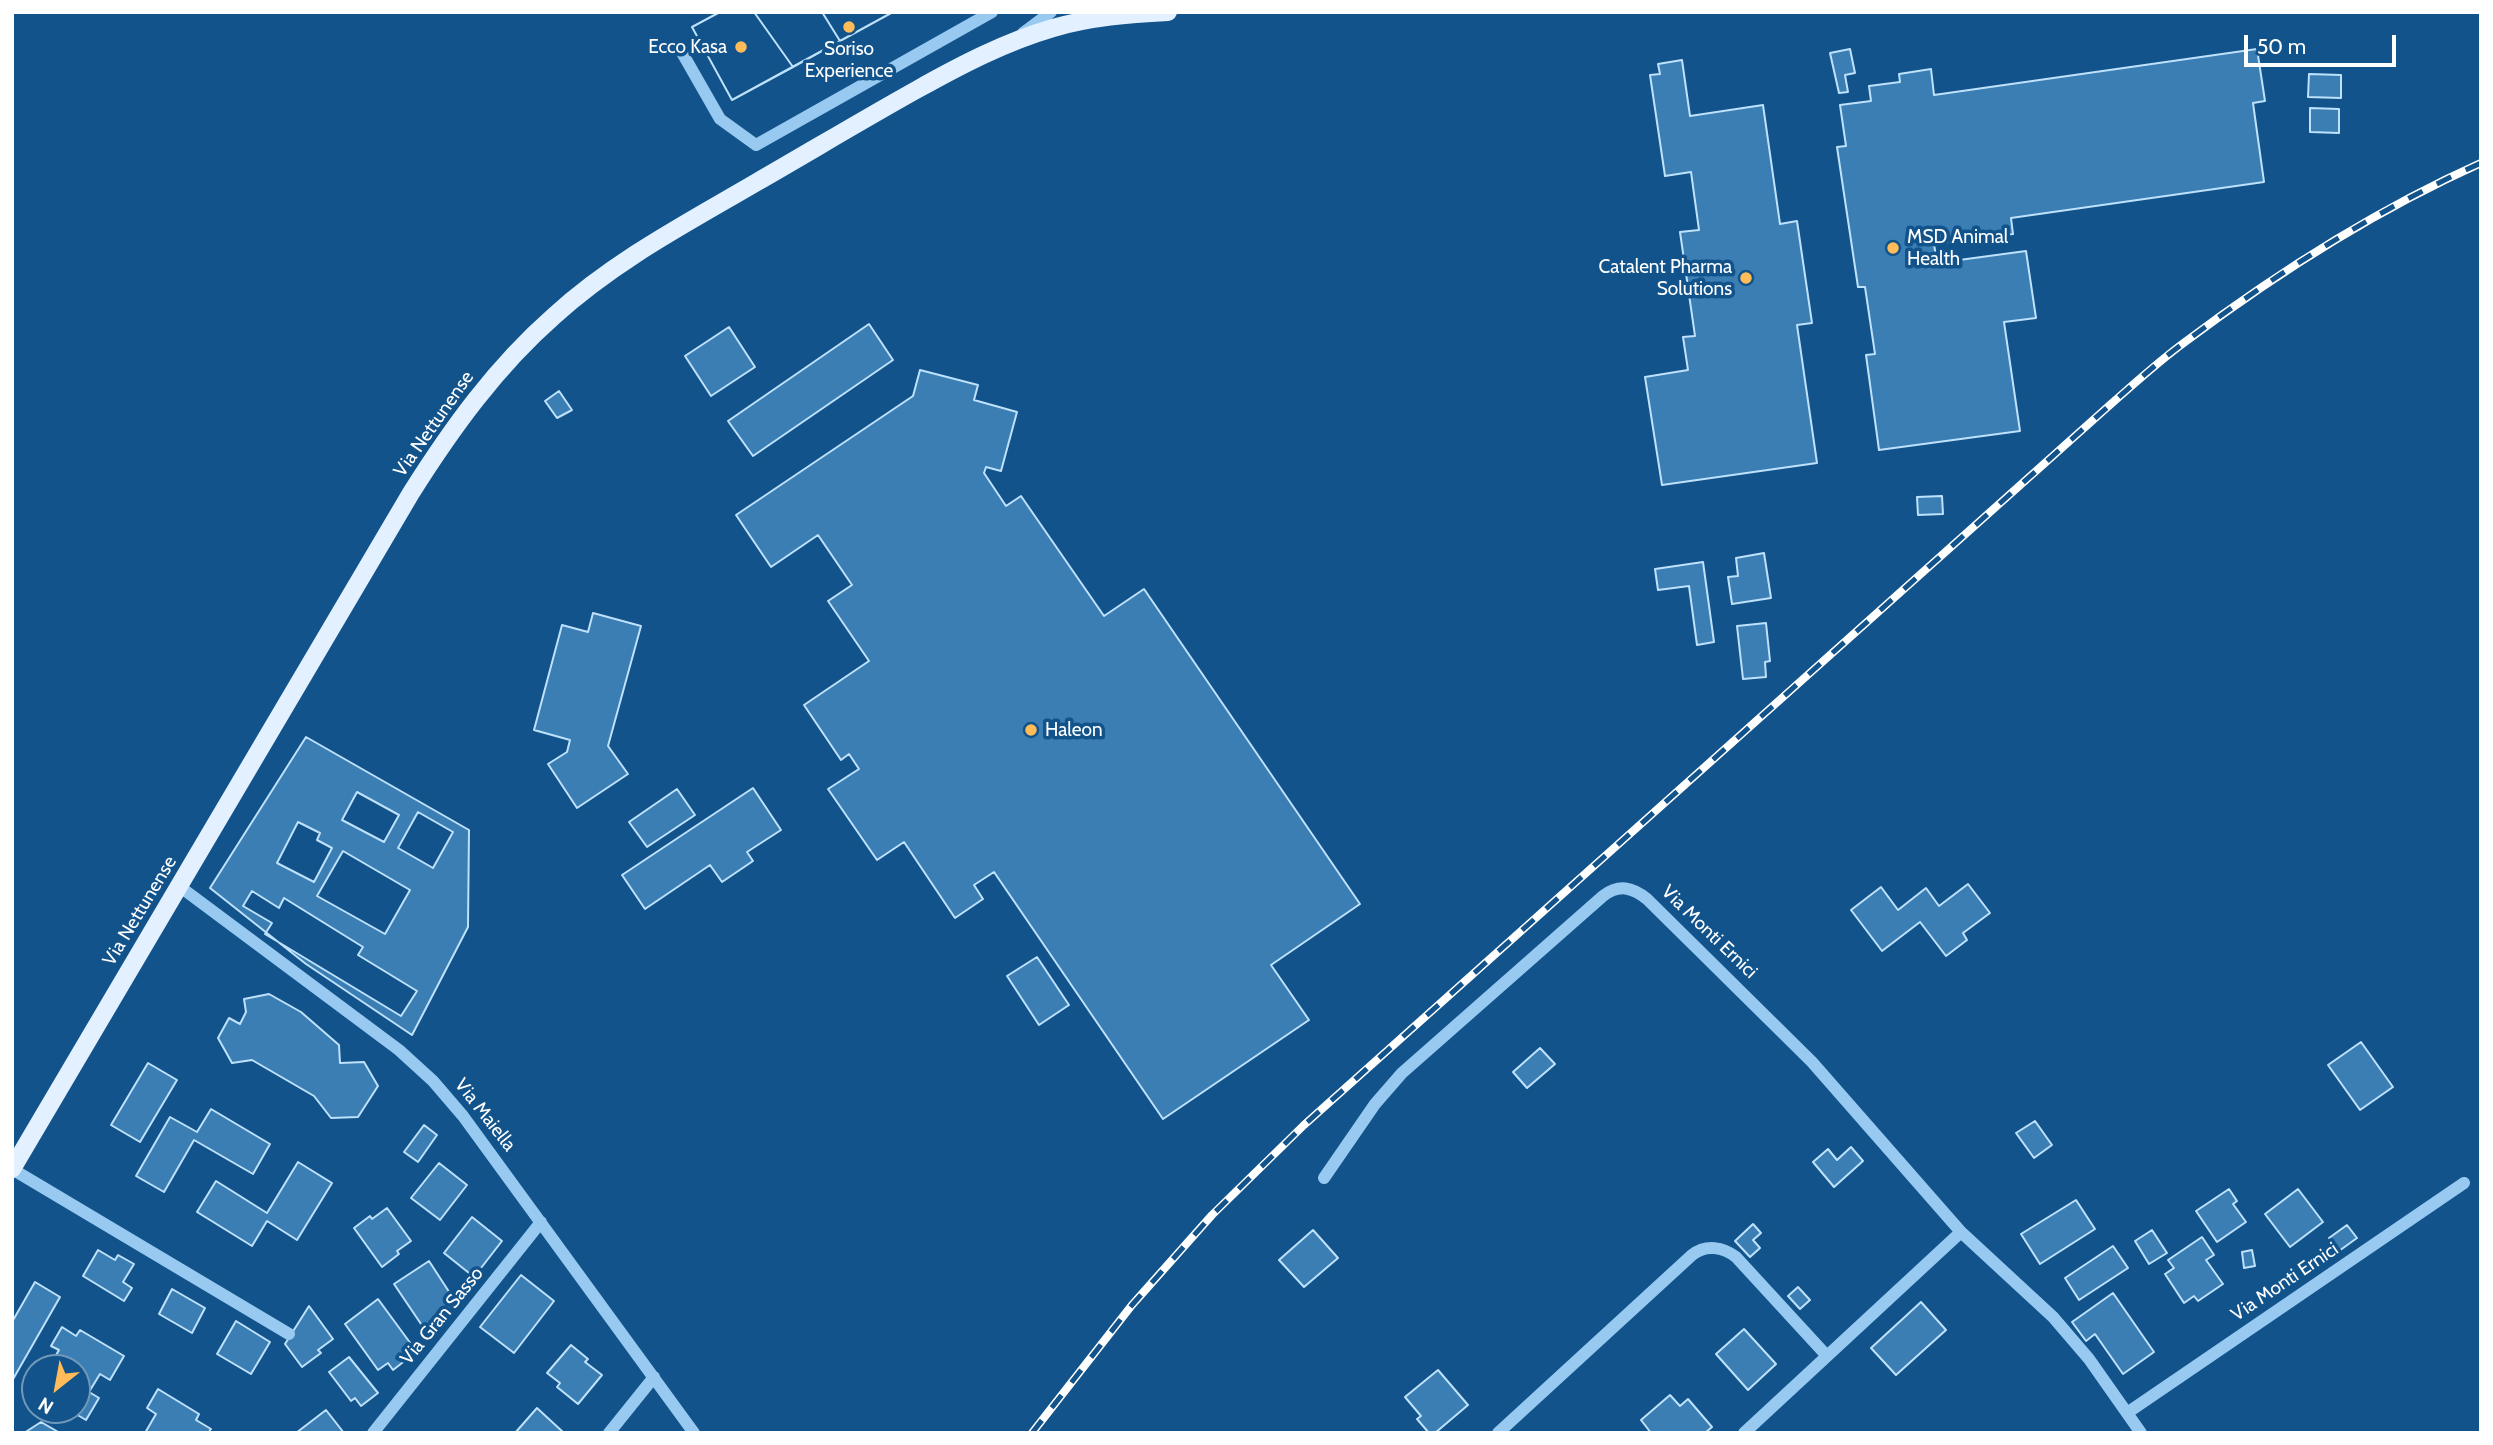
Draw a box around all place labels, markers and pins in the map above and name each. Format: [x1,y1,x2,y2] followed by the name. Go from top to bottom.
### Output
[841,19,857,35] marker: Soriso Experience
[648,36,727,58] place label: Ecco Kasa
[805,38,893,82] place label: Soriso Experience
[733,39,749,55] marker: Ecco Kasa
[1907,226,2008,270] place label: MSD Animal Health
[1885,240,1901,256] marker: MSD Animal Health
[1599,256,1732,300] place label: Catalent Pharma Solutions
[1738,270,1754,286] marker: Catalent Pharma Solutions
[1045,719,1103,741] place label: Haleon
[1023,722,1039,738] marker: Haleon

